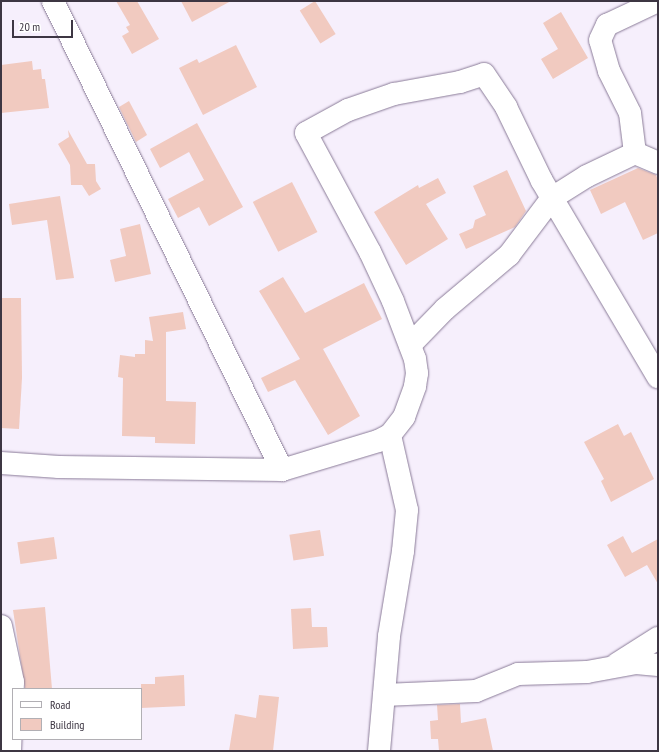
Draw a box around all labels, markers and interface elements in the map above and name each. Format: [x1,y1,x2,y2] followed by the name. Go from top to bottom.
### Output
[14,12,75,38] scale bar
[19,19,40,34] text: 20 m
[12,688,142,740] legend
[50,697,70,712] text: Road
[50,717,85,732] text: Building

